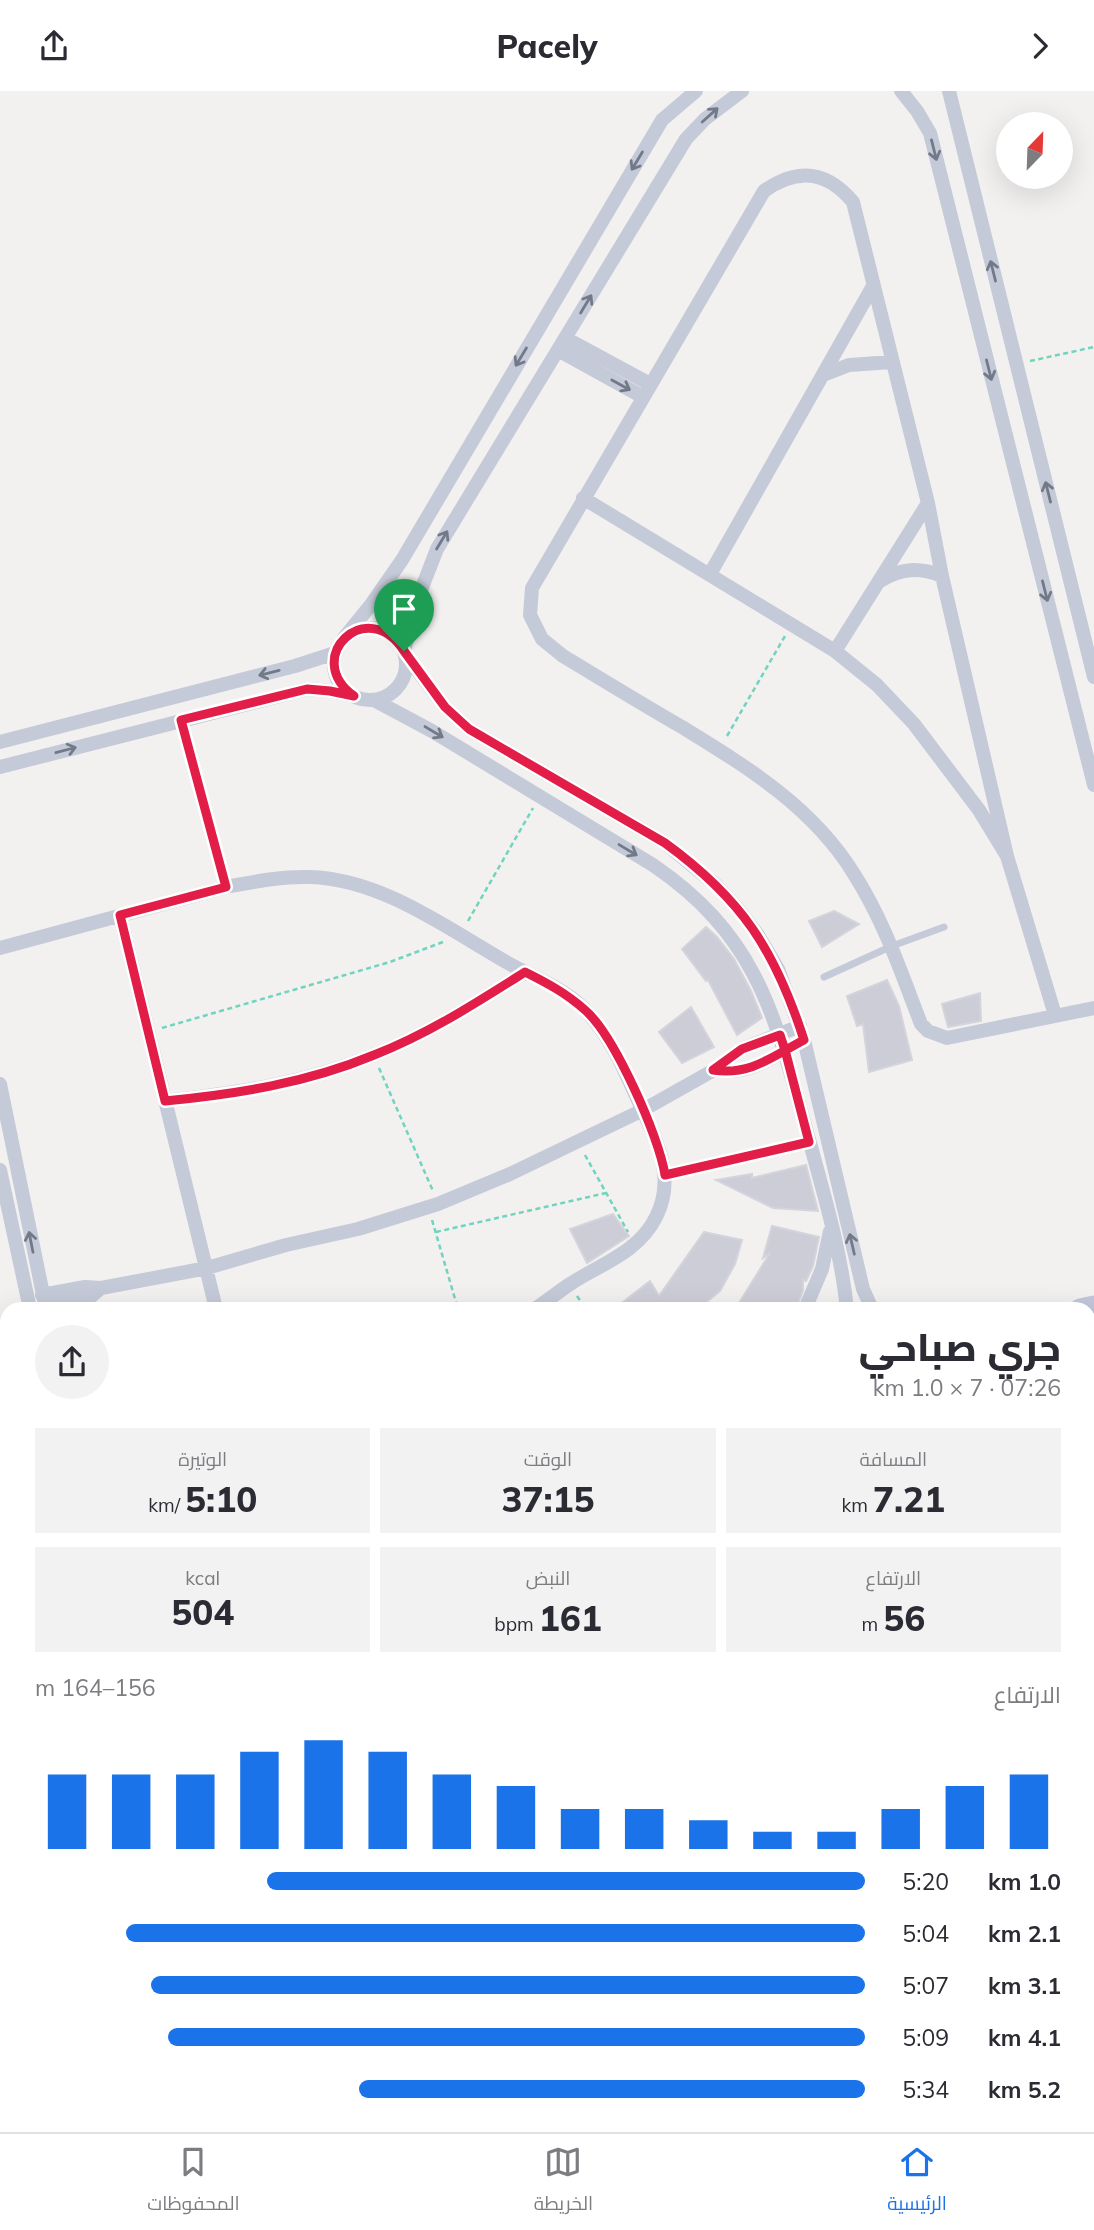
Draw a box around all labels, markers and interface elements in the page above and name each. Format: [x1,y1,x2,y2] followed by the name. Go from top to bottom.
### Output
[496,26,598,66] text: Pacely
[35,27,73,65] icon: share
[1021,27,1059,65] icon: forward
[701,107,719,123] one-way arrow
[996,112,1073,189] north arrow
[996,112,1073,189] map controls
[928,138,941,160] one-way arrow
[630,150,644,170] one-way arrow
[986,261,999,283] one-way arrow
[578,295,593,314] one-way arrow
[514,346,528,366] one-way arrow
[983,358,996,381] one-way arrow
[610,379,631,392] one-way arrow
[1041,481,1054,504] one-way arrow
[436,531,450,551] one-way arrow
[374,579,434,651] pin
[1039,579,1052,602] one-way arrow
[385,590,423,628] icon: arrive
[259,667,281,680] one-way arrow
[423,726,443,740] one-way arrow
[54,743,77,756] one-way arrow
[618,843,638,857] one-way arrow
[24,1231,37,1254] one-way arrow
[845,1233,859,1256] one-way arrow
[859,1323,1061,1371] text: جري صباحي
[35,1325,109,1399] button: share
[873,1373,1061,1402] text: 07:26 · 7 × 1.0 km
[178,1447,227,1471] text: الوتيرة
[524,1447,572,1471] text: الوقت
[860,1447,927,1471] text: المسافة
[185,1477,257,1521] text: 5:10
[501,1477,595,1521] text: 37:15
[873,1477,945,1521] text: 7.21
[148,1493,185,1517] text: /km
[842,1493,873,1517] text: km
[185,1566,220,1590] text: kcal
[526,1566,570,1590] text: النبض
[866,1566,921,1590] text: الارتفاع
[171,1590,234,1634] text: 504
[539,1596,602,1640] text: 161
[883,1596,925,1640] text: 56
[494,1612,539,1636] text: bpm
[862,1612,883,1636] text: m
[35,1673,156,1702] text: 156–164 m
[994,1680,1061,1709] text: الارتفاع
[902,1867,949,1896] text: 5:20
[988,1867,1061,1896] text: 1.0 km
[902,1919,949,1948] text: 5:04
[988,1919,1061,1948] text: 2.1 km
[902,1971,949,2000] text: 5:07
[988,1971,1061,2000] text: 3.1 km
[902,2023,949,2052] text: 5:09
[988,2023,1061,2052] text: 4.1 km
[902,2075,949,2104] text: 5:34
[988,2075,1061,2104] text: 5.2 km
[147,2143,240,2221] tab: المحفوظات
[534,2143,593,2221] tab: الخريطة
[887,2143,947,2221] tab: الرئيسية

